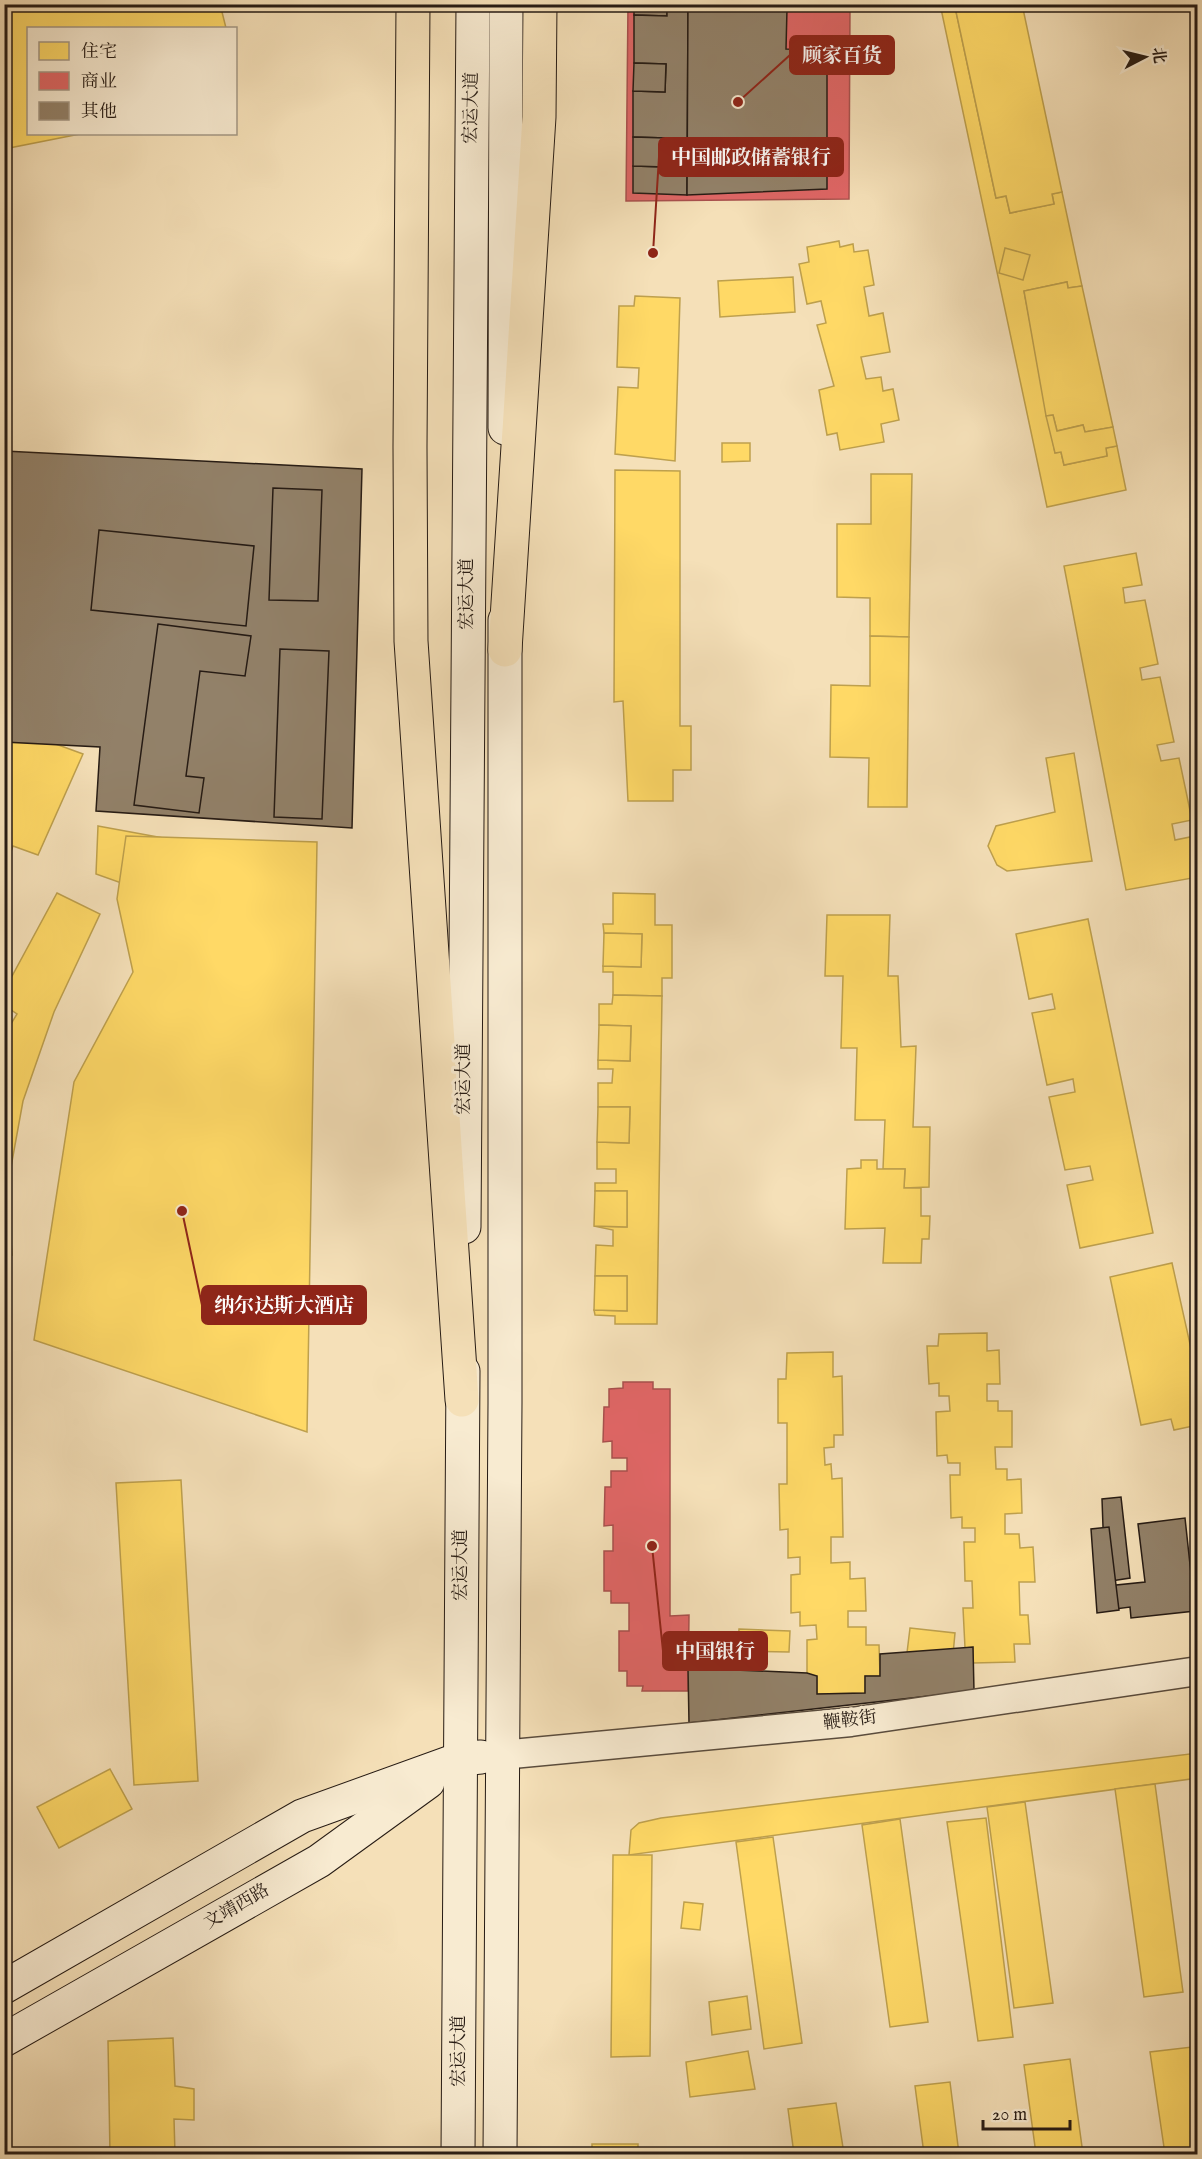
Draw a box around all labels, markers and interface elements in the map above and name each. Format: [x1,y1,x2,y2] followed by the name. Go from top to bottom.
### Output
[27,27,237,135] legend
[1115,27,1175,87] north arrow
[790,36,894,74] callout: 顾家百货
[81,41,117,64] text: 住宅
[802,44,882,69] text: 顾家百货
[1147,46,1169,65] text: 北
[81,71,117,94] text: 商业
[460,72,484,144] street label: 宏运大道
[81,101,117,124] text: 其他
[659,138,843,176] callout: 中国邮政储蓄银行
[671,146,831,171] text: 中国邮政储蓄银行
[456,558,479,630] street label: 宏运大道
[453,1043,476,1115] street label: 宏运大道
[202,1286,366,1324] callout: 纳尔达斯大酒店
[214,1294,354,1319] text: 纳尔达斯大酒店
[450,1529,473,1601] street label: 宏运大道
[663,1632,767,1670] callout: 中国银行
[675,1640,755,1665] text: 中国银行
[822,1706,878,1736] street label: 鞭鞍街
[200,1879,274,1935] street label: 文靖西路
[448,2015,471,2087] street label: 宏运大道
[983,2093,1070,2131] scale bar
[992,2104,1027,2127] text: 20 m

